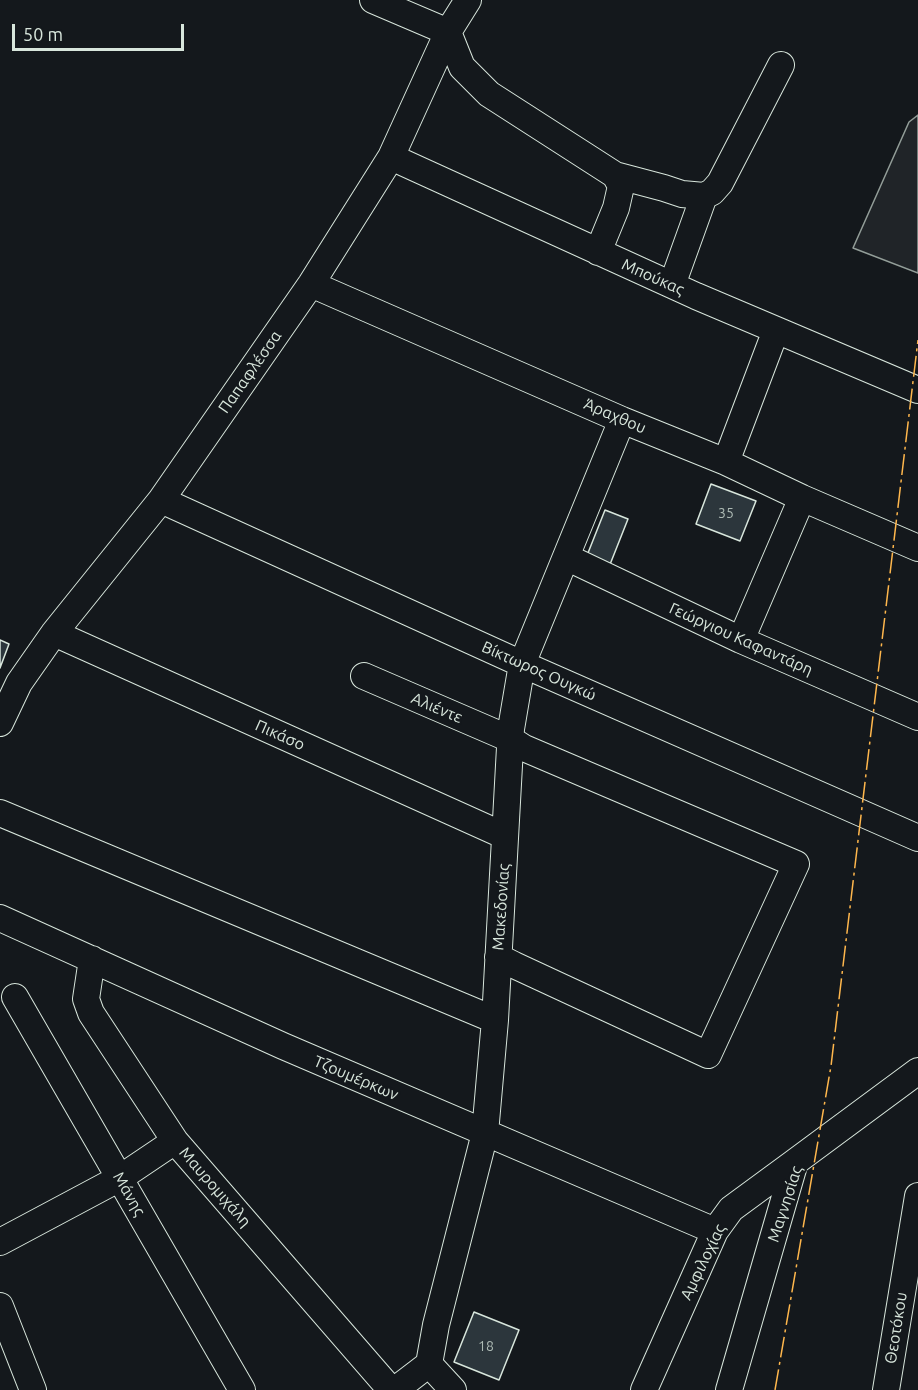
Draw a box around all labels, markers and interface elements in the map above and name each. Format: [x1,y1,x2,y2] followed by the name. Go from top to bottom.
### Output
[15,12,188,50] scale bar
[23,24,63,44] text: 50 m
[619,255,687,299] street label: Μπούκας
[214,327,286,417] street label: Παπαφλέσσα
[581,394,649,438] street label: Άραχθου
[718,505,734,521] house number: 35
[666,599,816,679] street label: Γεώργιου Καφαντάρη
[479,637,599,705] street label: Βίκτωρος Ουγκώ
[408,689,466,727] street label: Αλιέντε
[252,716,308,754] street label: Πικάσο
[488,863,514,951] street label: Μακεδονίας
[311,1052,401,1104] street label: Τζουμέρκων
[175,1143,255,1231] street label: Μαυρομιχάλη
[764,1163,806,1245] street label: Μαγνησίας
[109,1169,149,1219] street label: Μάνης
[676,1221,730,1303] street label: Αμφιλοχίας
[881,1291,911,1365] street label: Θεοτόκου
[478,1338,494,1354] house number: 18

